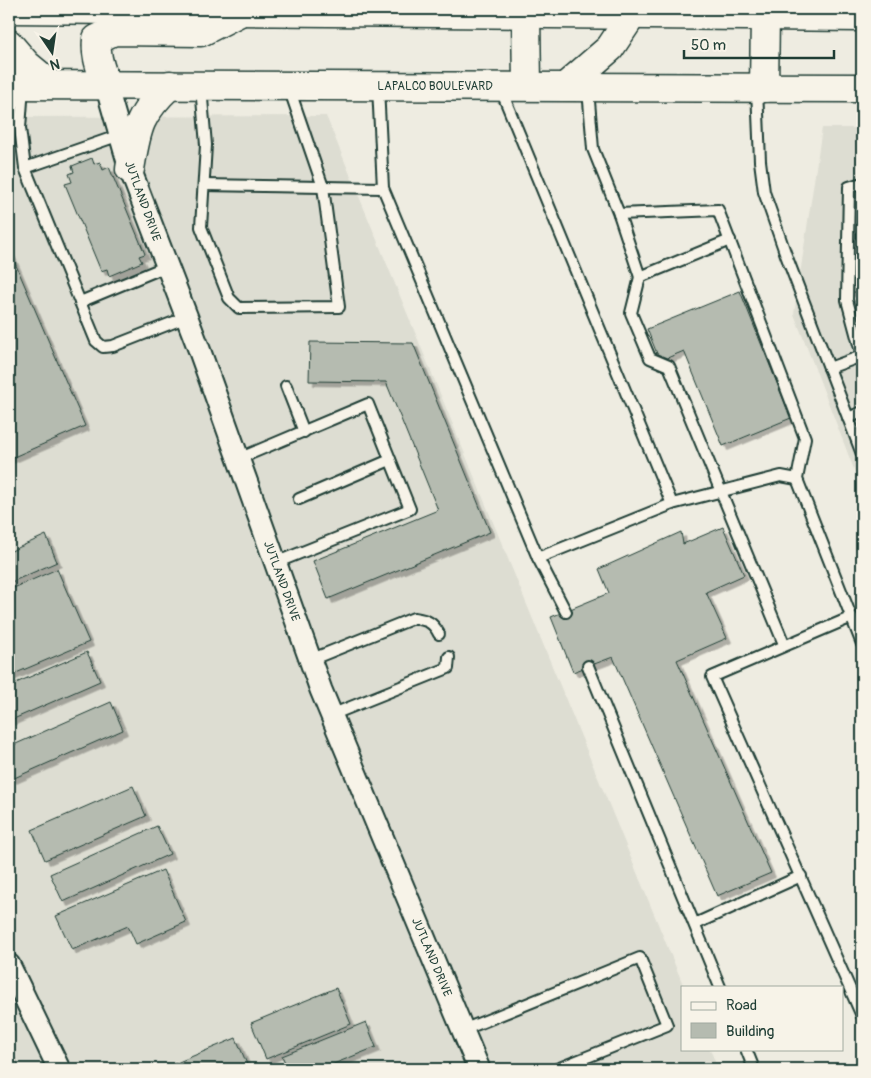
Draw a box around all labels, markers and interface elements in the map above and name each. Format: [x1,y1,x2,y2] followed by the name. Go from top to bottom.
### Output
[28,28,78,78] north arrow
[684,28,834,60] scale bar
[691,36,726,55] text: 50 m
[48,55,61,74] text: N
[377,79,493,94] street label: LAPALCO BOULEVARD
[121,159,164,243] street label: JUTLAND DRIVE
[260,539,303,623] street label: JUTLAND DRIVE
[408,915,455,999] street label: JUTLAND DRIVE
[681,986,844,1050] legend
[726,996,757,1015] text: Road
[726,1022,774,1041] text: Building

